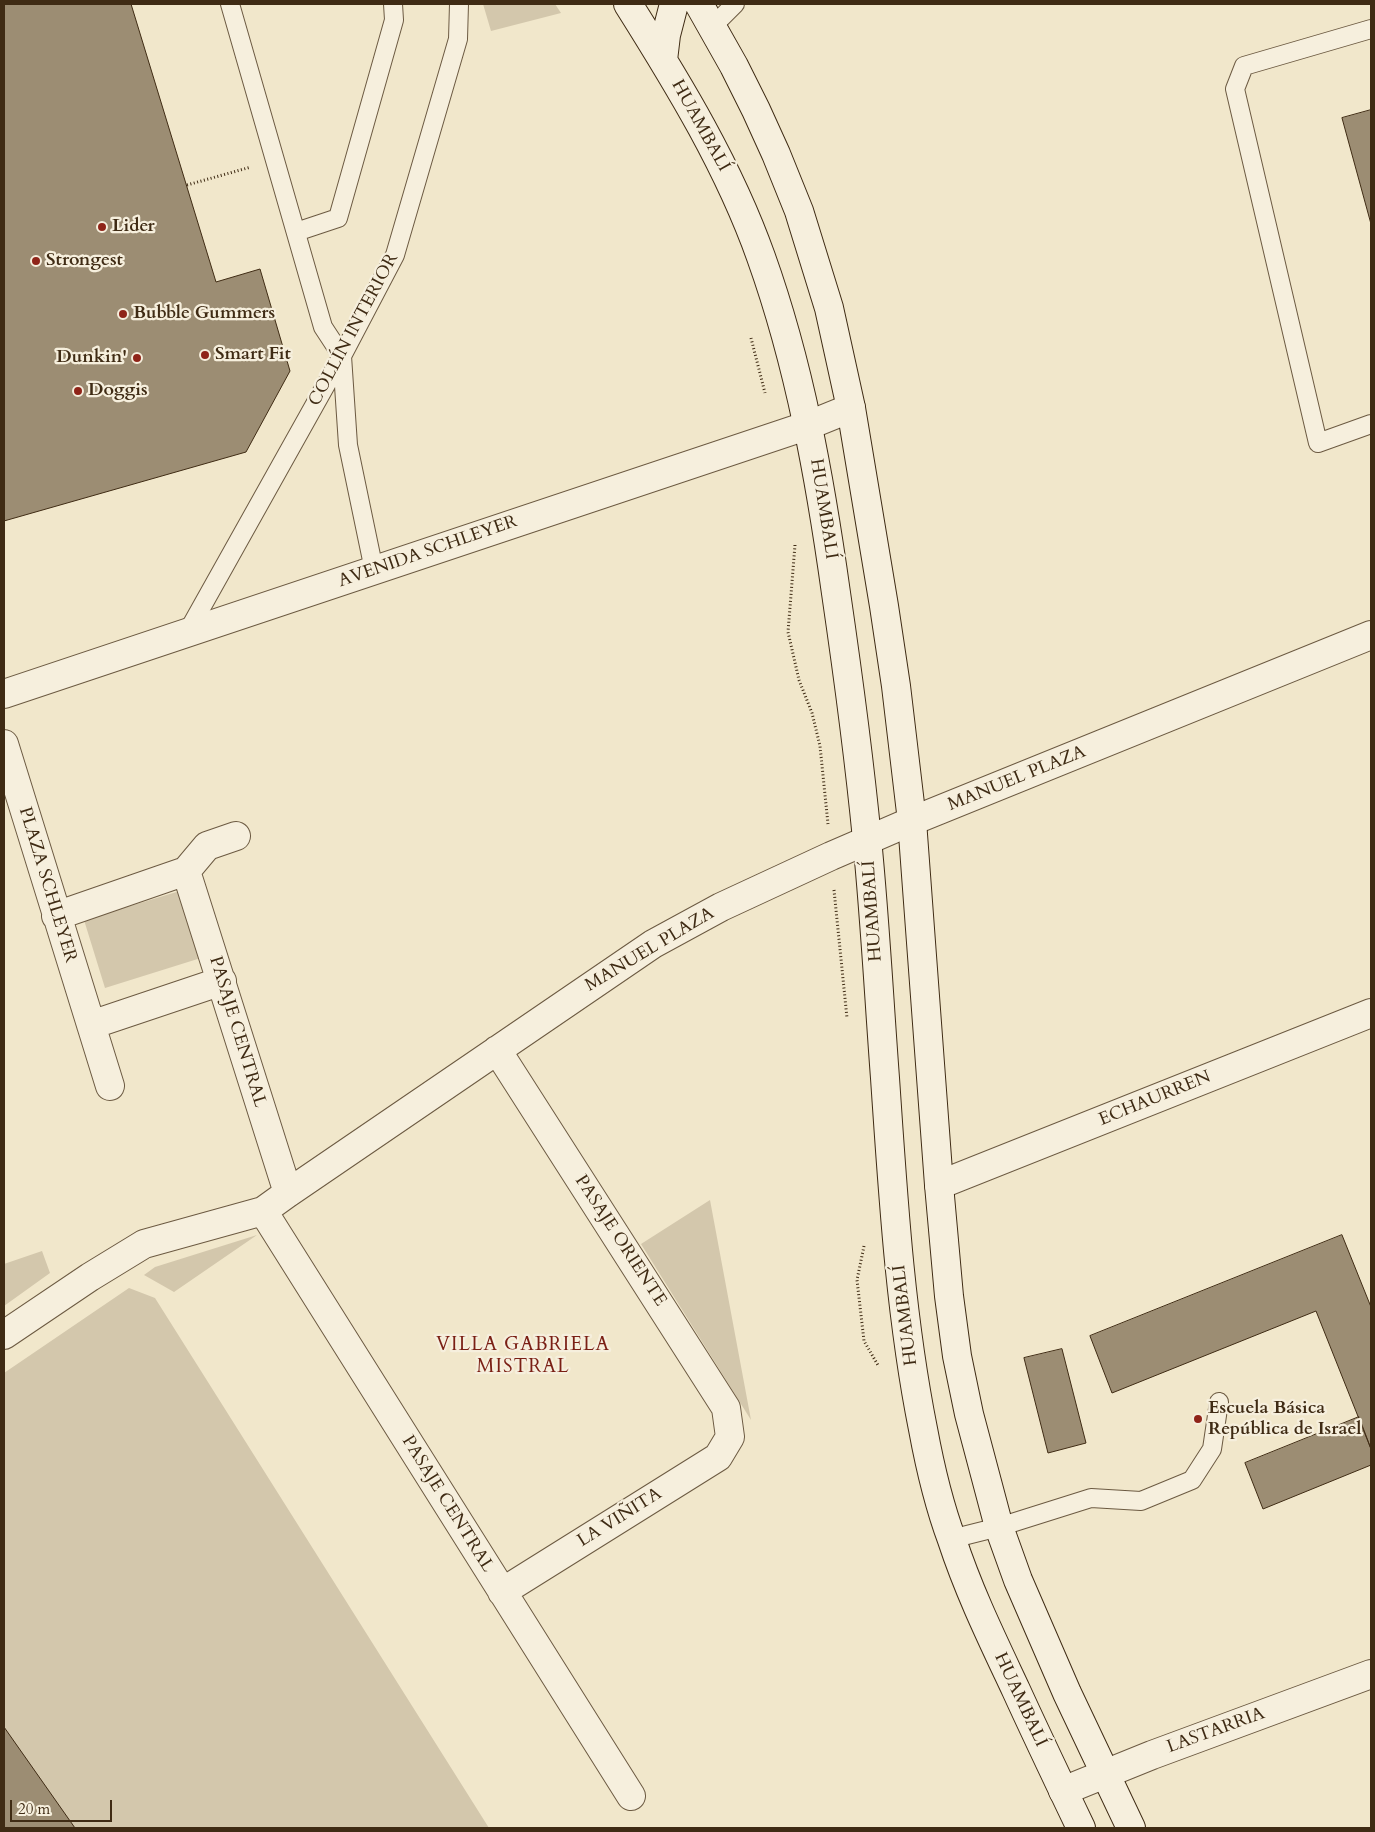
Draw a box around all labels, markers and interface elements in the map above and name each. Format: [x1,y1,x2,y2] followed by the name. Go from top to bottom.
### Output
[666,76,734,176] street label: HUAMBALÍ
[112,216,155,238] place label: Lider
[96,221,108,233] marker: Lider
[46,250,123,272] place label: Strongest
[305,250,403,410] street label: COLLÍN INTERIOR
[30,255,42,267] marker: Strongest
[133,303,275,325] place label: Bubble Gummers
[117,308,129,320] marker: Bubble Gummers
[215,344,291,366] place label: Smart Fit
[56,347,127,369] place label: Dunkin'
[199,349,211,361] marker: Smart Fit
[131,352,143,364] marker: Dunkin'
[88,380,148,402] place label: Doggis
[72,385,84,397] marker: Doggis
[804,457,842,561] street label: HUAMBALÍ
[336,511,520,593] street label: AVENIDA SCHLEYER
[945,742,1089,816] street label: MANUEL PLAZA
[13,805,81,965] street label: PLAZA SCHLEYER
[859,860,887,962] street label: HUAMBALÍ
[582,903,718,997] street label: MANUEL PLAZA
[204,954,270,1110] street label: PASAJE CENTRAL
[1096,1067,1214,1131] street label: ECHAURREN
[569,1171,671,1311] street label: PASAJE ORIENTE
[889,1263,923,1367] street label: HUAMBALÍ
[434,1335,612,1379] district label: VILLA GABRIELA MISTRAL
[1208,1398,1362,1440] place label: Escuela Básica República de Israel
[1192,1413,1204,1425] marker: Escuela Básica República de Israel
[396,1432,498,1576] street label: PASAJE CENTRAL
[574,1484,666,1552] street label: LA VIÑITA
[989,1649,1051,1751] street label: HUAMBALÍ
[1164,1703,1268,1759] street label: LASTARRIA
[12,1790,115,1822] scale bar
[18,1799,50,1819] text: 20 m

